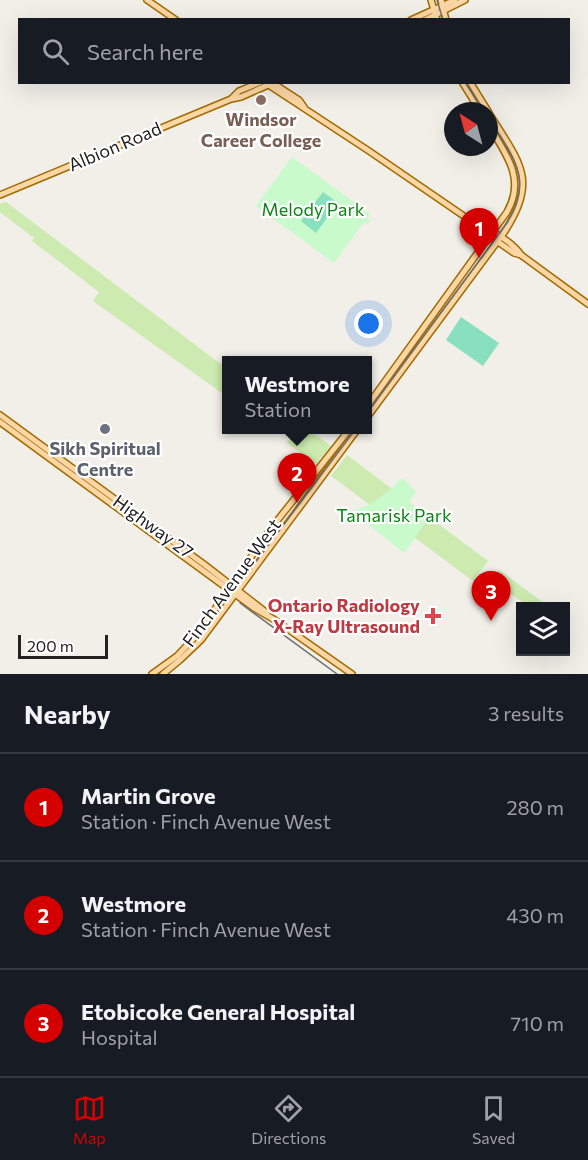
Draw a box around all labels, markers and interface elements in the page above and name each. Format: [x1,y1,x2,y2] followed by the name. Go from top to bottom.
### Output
[18,18,570,84] search box
[39,35,72,68] icon: search
[87,38,203,65] text: Search here
[254,93,268,107] marker: Windsor Career College
[444,102,498,156] north arrow
[201,108,321,151] place label: Windsor Career College
[65,117,164,176] street label: Albion Road
[262,198,365,220] park label: Melody Park
[460,208,498,258] pin: 1
[354,309,383,338] your location
[222,356,372,434] popup
[244,370,350,397] text: Westmore
[244,397,311,421] text: Station
[98,422,112,436] marker: Sikh Spiritual Centre
[49,437,161,480] place label: Sikh Spiritual Centre
[278,454,316,503] pin: 2
[109,490,198,563] street label: Highway 27
[336,504,452,526] park label: Tamarisk Park
[177,514,285,651] street label: Finch Avenue West
[472,572,510,621] pin: 3
[268,594,420,637] place label: Ontario Radiology X-Ray Ultrasound
[516,602,570,656] map controls
[516,602,570,656] button: layers
[424,607,442,625] marker: Ontario Radiology X-Ray Ultrasound
[18,632,108,660] scale bar
[27,636,74,655] text: 200 m
[24,698,111,729] text: Nearby
[488,701,564,725] text: 3 results
[81,782,216,809] text: Martin Grove
[39,795,48,819] text: 1
[506,795,564,819] text: 280 m
[81,809,331,833] text: Station · Finch Avenue West
[81,890,186,917] text: Westmore
[38,903,49,927] text: 2
[506,903,564,927] text: 430 m
[81,917,331,941] text: Station · Finch Avenue West
[81,998,355,1025] text: Etobicoke General Hospital
[38,1011,49,1035] text: 3
[511,1011,564,1035] text: 710 m
[81,1025,158,1049] text: Hospital
[73,1092,106,1147] tab: Map
[251,1092,326,1147] tab: Directions
[472,1092,515,1147] tab: Saved

